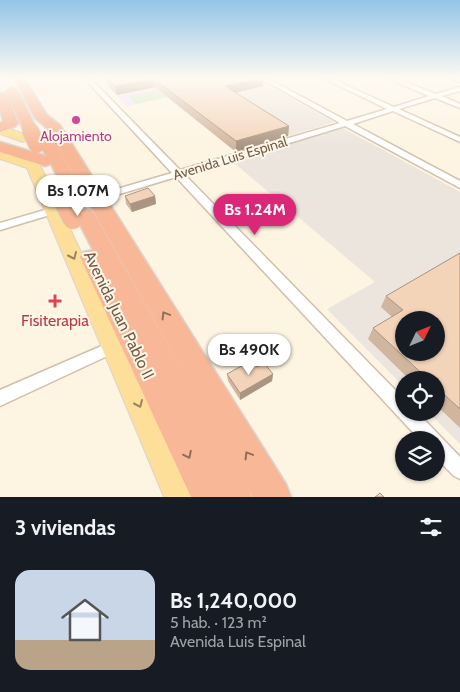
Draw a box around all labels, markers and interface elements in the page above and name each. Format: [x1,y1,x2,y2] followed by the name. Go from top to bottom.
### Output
[70,114,82,126] marker: Alojamiento
[40,127,112,145] place label: Alojamiento
[171,132,290,184] street label: Avenida Luis Espinal
[26,174,130,217] pin: Bs 1.07M
[47,181,109,200] text: Bs 1.07M
[203,194,307,236] pin: Bs 1.24M
[224,200,286,219] text: Bs 1.24M
[80,248,158,382] street label: Avenida Juan Pablo II
[66,251,77,260] one-way arrow
[48,294,62,308] marker: Fisiterapia
[21,311,89,330] place label: Fisiterapia
[395,311,445,361] north arrow
[395,311,445,481] map controls
[162,312,172,321] one-way arrow
[203,334,295,376] pin: Bs 490K
[219,340,279,359] text: Bs 490K
[395,371,445,421] button: locate
[132,399,143,408] one-way arrow
[395,431,445,481] button: layers
[182,450,192,459] one-way arrow
[244,451,254,460] one-way arrow
[417,513,445,541] icon: filters
[15,515,116,540] text: 3 viviendas
[170,588,297,613] text: Bs 1,240,000
[55,590,115,650] icon: home
[170,613,267,632] text: 5 hab. · 123 m²
[170,632,306,651] text: Avenida Luis Espinal

